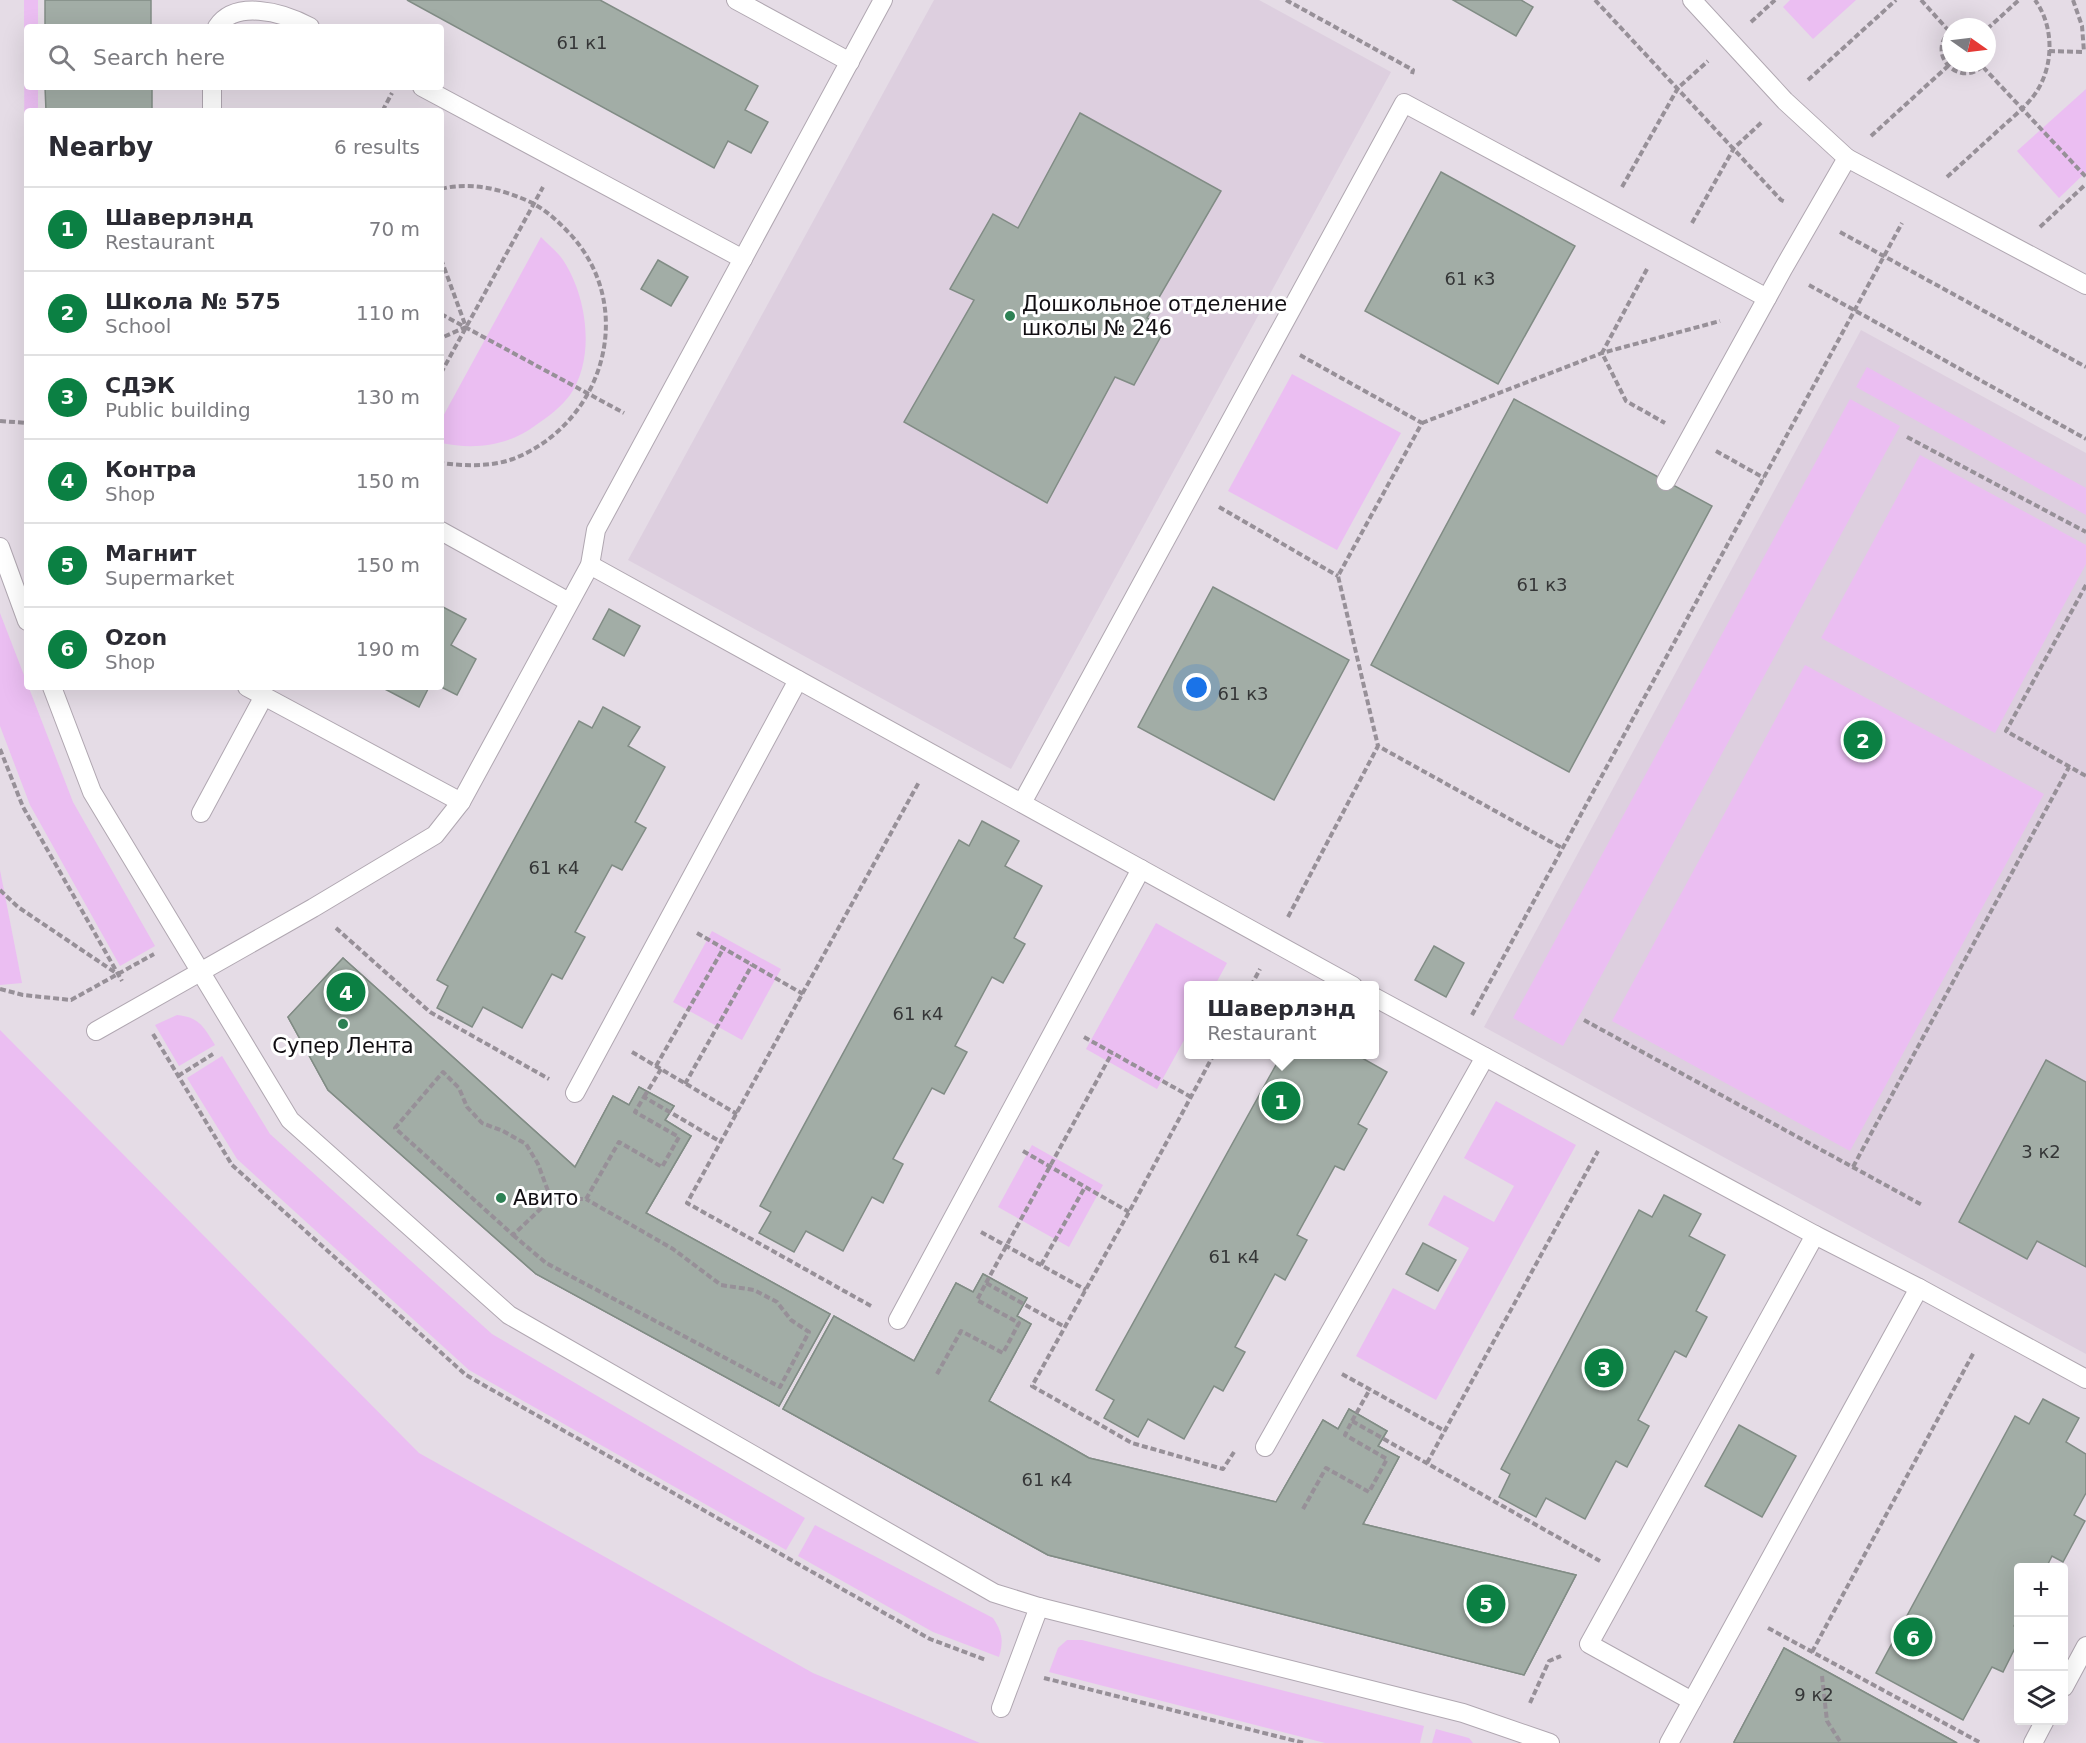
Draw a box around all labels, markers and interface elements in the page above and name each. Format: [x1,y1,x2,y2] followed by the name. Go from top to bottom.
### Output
[1942,18,1996,72] north arrow
[24,24,444,90] search box
[557,32,607,53] house number: 61 к1
[45,41,78,74] icon: search
[93,45,225,70] text: Search here
[48,132,153,162] text: Nearby
[334,135,420,159] text: 6 results
[105,205,254,230] text: Шаверлэнд
[61,217,74,241] text: 1
[369,217,420,241] text: 70 m
[105,230,215,254] text: Restaurant
[1445,268,1495,289] house number: 61 к3
[105,289,281,314] text: Школа № 575
[1022,292,1287,340] place label: Дошкольное отделение школы № 246
[61,301,74,325] text: 2
[356,301,420,325] text: 110 m
[1003,309,1017,323] marker: Дошкольное отделение школы № 246
[105,314,171,338] text: School
[105,373,175,398] text: СДЭК
[61,385,74,409] text: 3
[356,385,420,409] text: 130 m
[105,398,251,422] text: Public building
[105,457,197,482] text: Контра
[61,469,74,493] text: 4
[356,469,420,493] text: 150 m
[105,482,155,506] text: Shop
[105,541,197,566] text: Магнит
[61,553,74,577] text: 5
[356,553,420,577] text: 150 m
[105,566,234,590] text: Supermarket
[1517,574,1567,595] house number: 61 к3
[105,625,167,650] text: Ozon
[61,637,74,661] text: 6
[356,637,420,661] text: 190 m
[105,650,155,674] text: Shop
[1182,673,1211,702] your location
[1218,683,1268,704] house number: 61 к3
[1844,718,1882,762] pin: 2
[529,857,579,878] house number: 61 к4
[326,970,366,1014] pin: 4
[1184,981,1379,1059] popup
[1207,996,1356,1021] text: Шаверлэнд
[893,1003,943,1024] house number: 61 к4
[336,1017,350,1031] marker: Супер Лента
[1207,1021,1317,1045] text: Restaurant
[272,1034,414,1058] place label: Супер Лента
[1262,1078,1300,1124] pin: 1
[2021,1141,2061,1162] house number: 3 к2
[513,1186,578,1210] place label: Авито
[494,1191,508,1205] marker: Авито
[1209,1246,1259,1267] house number: 61 к4
[1584,1346,1624,1390] pin: 3
[1022,1469,1072,1490] house number: 61 к4
[2014,1563,2068,1725] map controls
[2014,1563,2068,1617] button: +
[1466,1582,1506,1626] pin: 5
[1894,1614,1932,1660] pin: 6
[2014,1617,2068,1671] button: −
[2014,1671,2068,1725] button: layers
[1794,1684,1834,1705] house number: 9 к2

